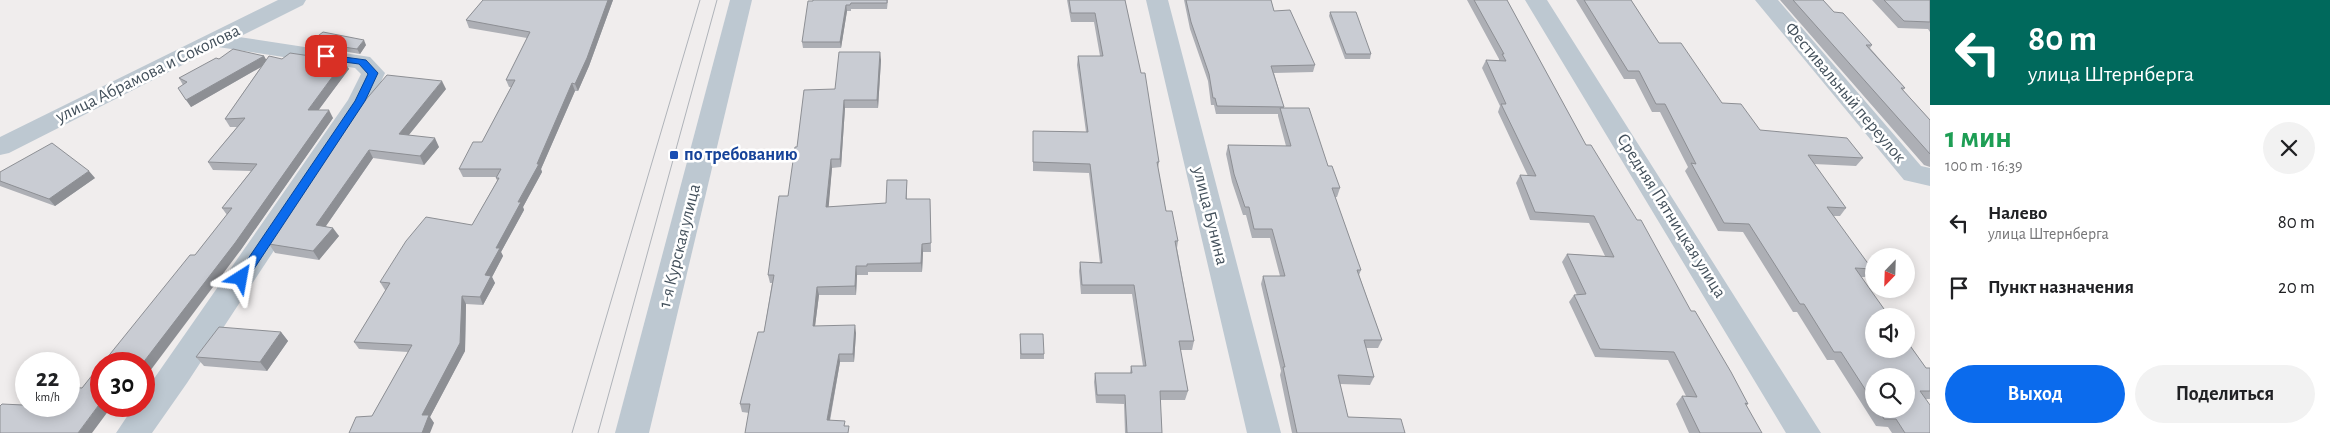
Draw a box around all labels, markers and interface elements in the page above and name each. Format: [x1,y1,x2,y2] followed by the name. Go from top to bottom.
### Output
[1781,19,1909,167] street label: Фестивальный переулок
[1945,20,2010,85] icon: left
[52,21,243,127] street label: улица Абрамова и Соколова
[2028,22,2097,57] text: 80 m
[305,35,347,77] pin
[312,42,340,70] icon: arrive
[2028,63,2194,85] text: улица Штернберга
[2263,122,2315,174] button: close
[1945,123,2012,153] text: 1 мин
[1613,131,1729,301] street label: Средняя Пятницкая улица
[684,146,798,164] place label: по требованию
[668,149,680,161] marker: по требованию
[1945,158,2023,174] text: 100 m · 16:39
[1189,164,1231,267] street label: улица Бунина
[656,182,704,310] street label: 1-я Курская улица
[1988,204,2047,223] text: Налево
[1945,209,1973,237] icon: left
[2278,213,2315,232] text: 80 m
[1988,226,2109,242] text: улица Штернберга
[1865,248,1915,298] north arrow
[1865,248,1915,418] map controls
[214,251,266,303] position arrow
[1945,274,1973,302] icon: arrive
[1988,278,2134,297] text: Пункт назначения
[2278,278,2315,297] text: 20 m
[1865,308,1915,358] button: sound
[90,352,155,417] speed limit sign: 30
[1945,365,2125,423] button: Выход
[2135,365,2315,423] button: Поделиться
[36,366,59,391] text: 22
[1865,368,1915,418] button: search
[35,391,60,403] text: km/h

